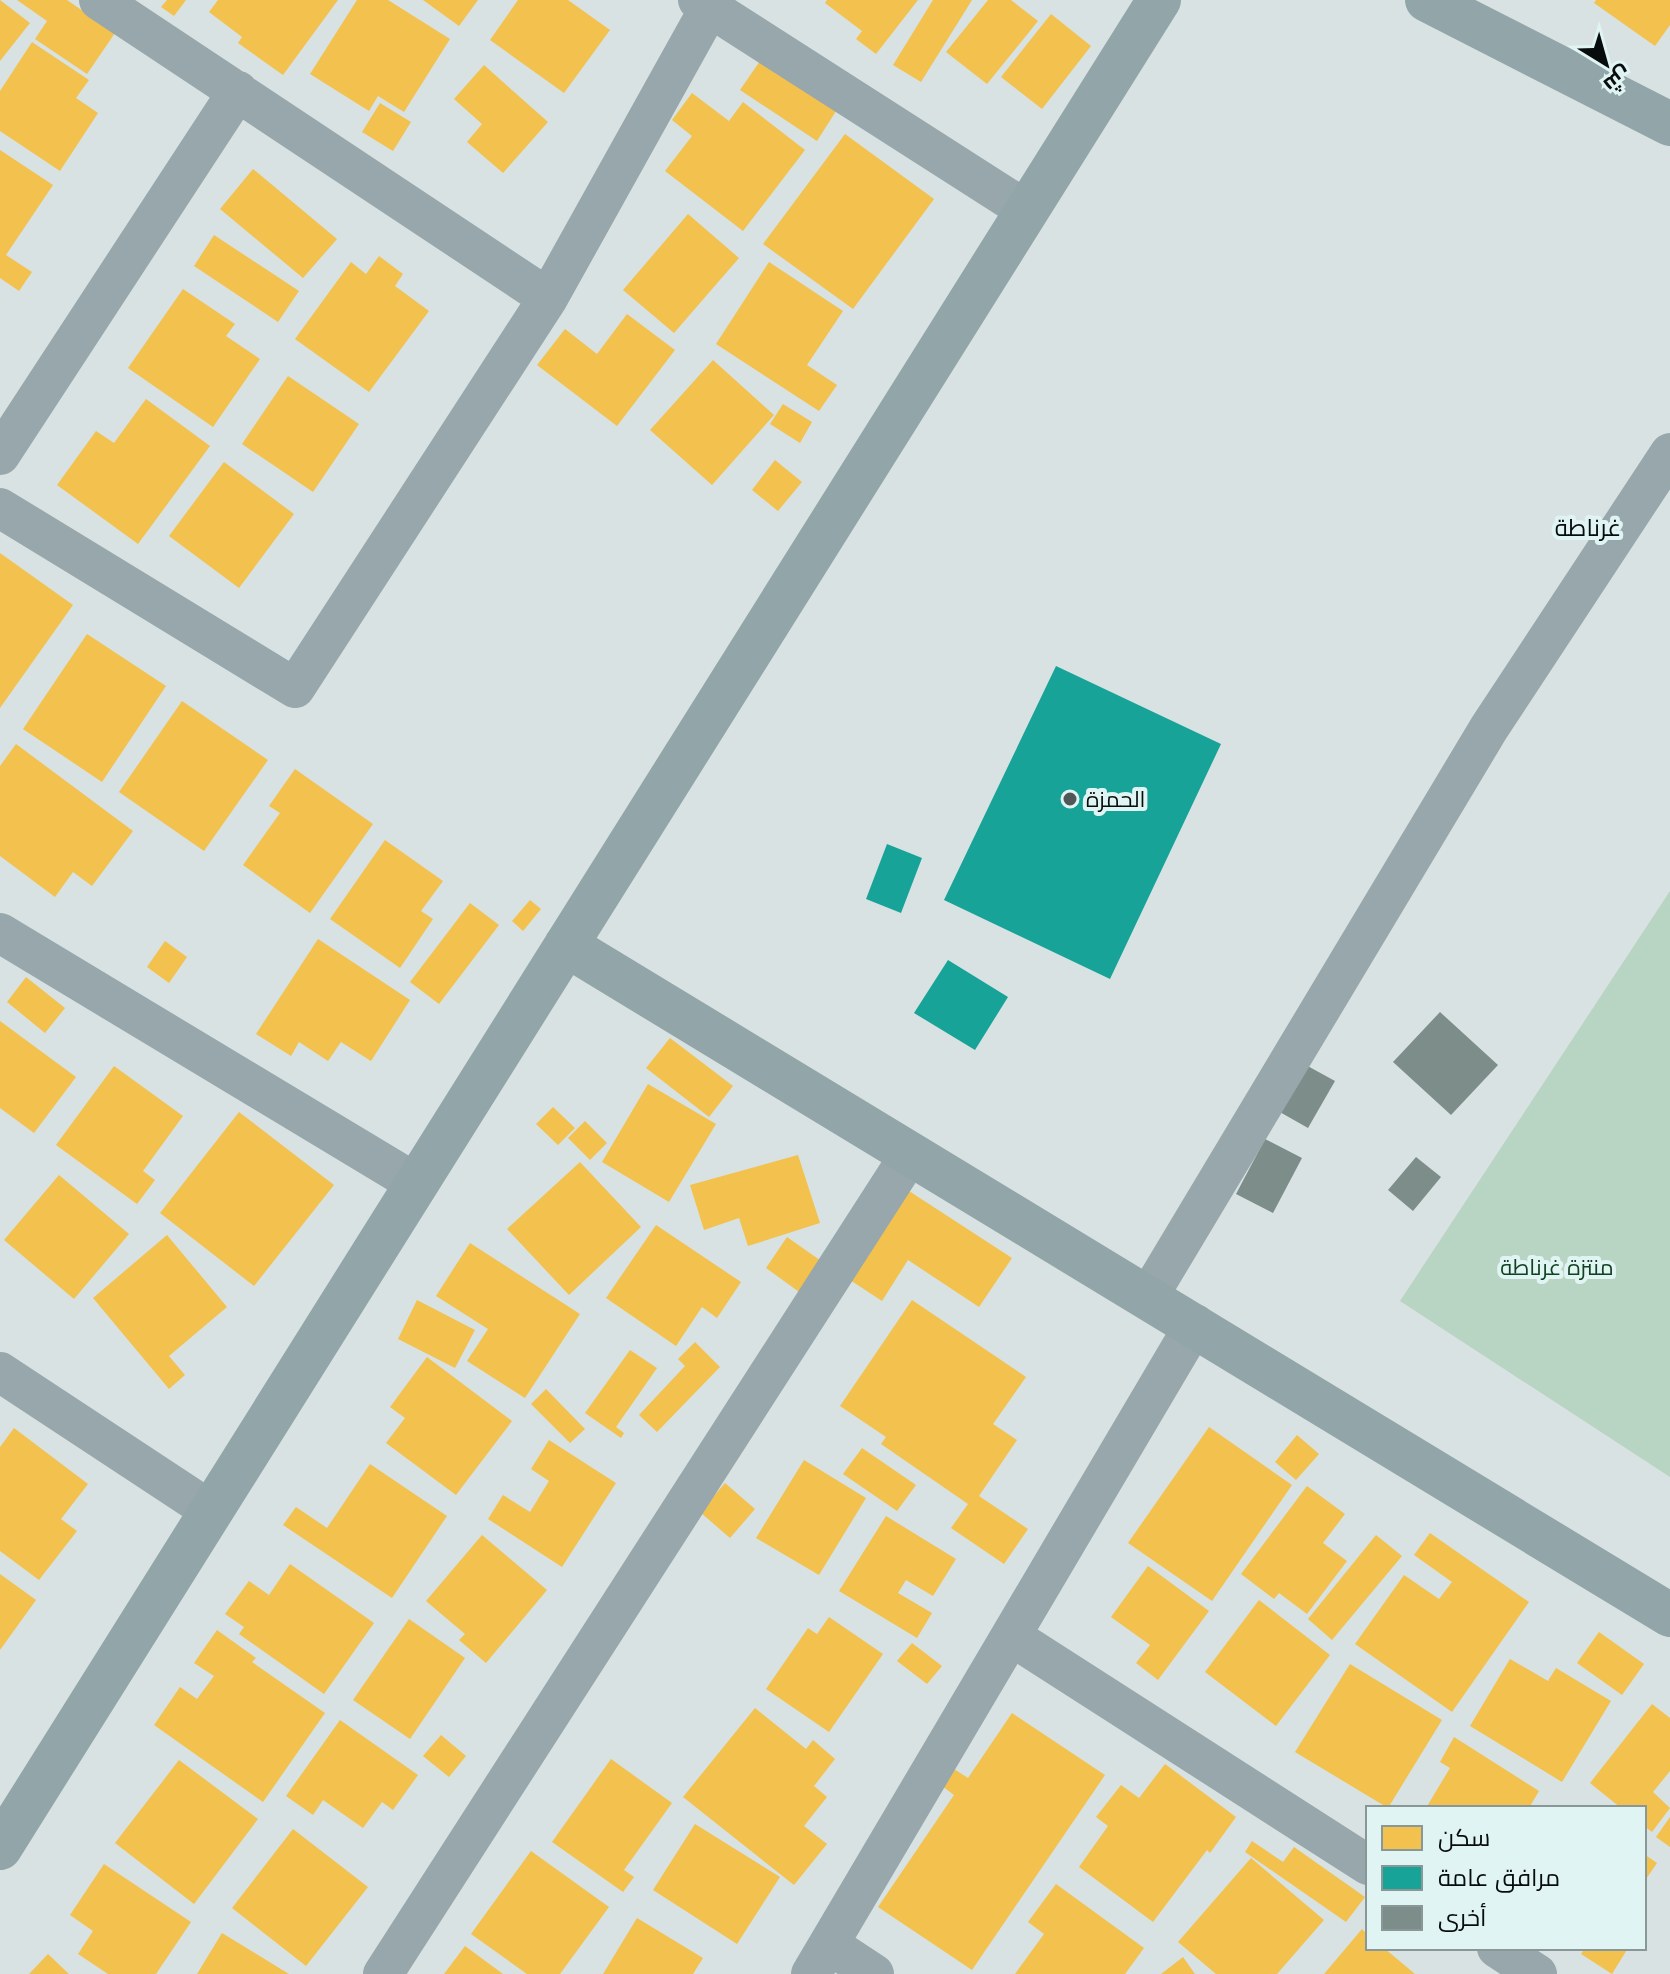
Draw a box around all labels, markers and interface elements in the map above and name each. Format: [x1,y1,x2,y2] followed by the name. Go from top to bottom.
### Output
[1566,24,1646,104] north arrow
[1598,60,1637,99] text: ش
[1555,514,1621,542] district label: غرناطة
[1086,786,1146,813] place label: الحمزة
[1061,790,1079,808] marker: الحمزة
[1500,1254,1614,1281] park label: منتزة غرناطة
[1366,1806,1646,1950] legend
[1438,1824,1490,1852] text: سكن
[1438,1864,1560,1893] text: مرافق عامة
[1438,1902,1486,1932] text: أخرى

